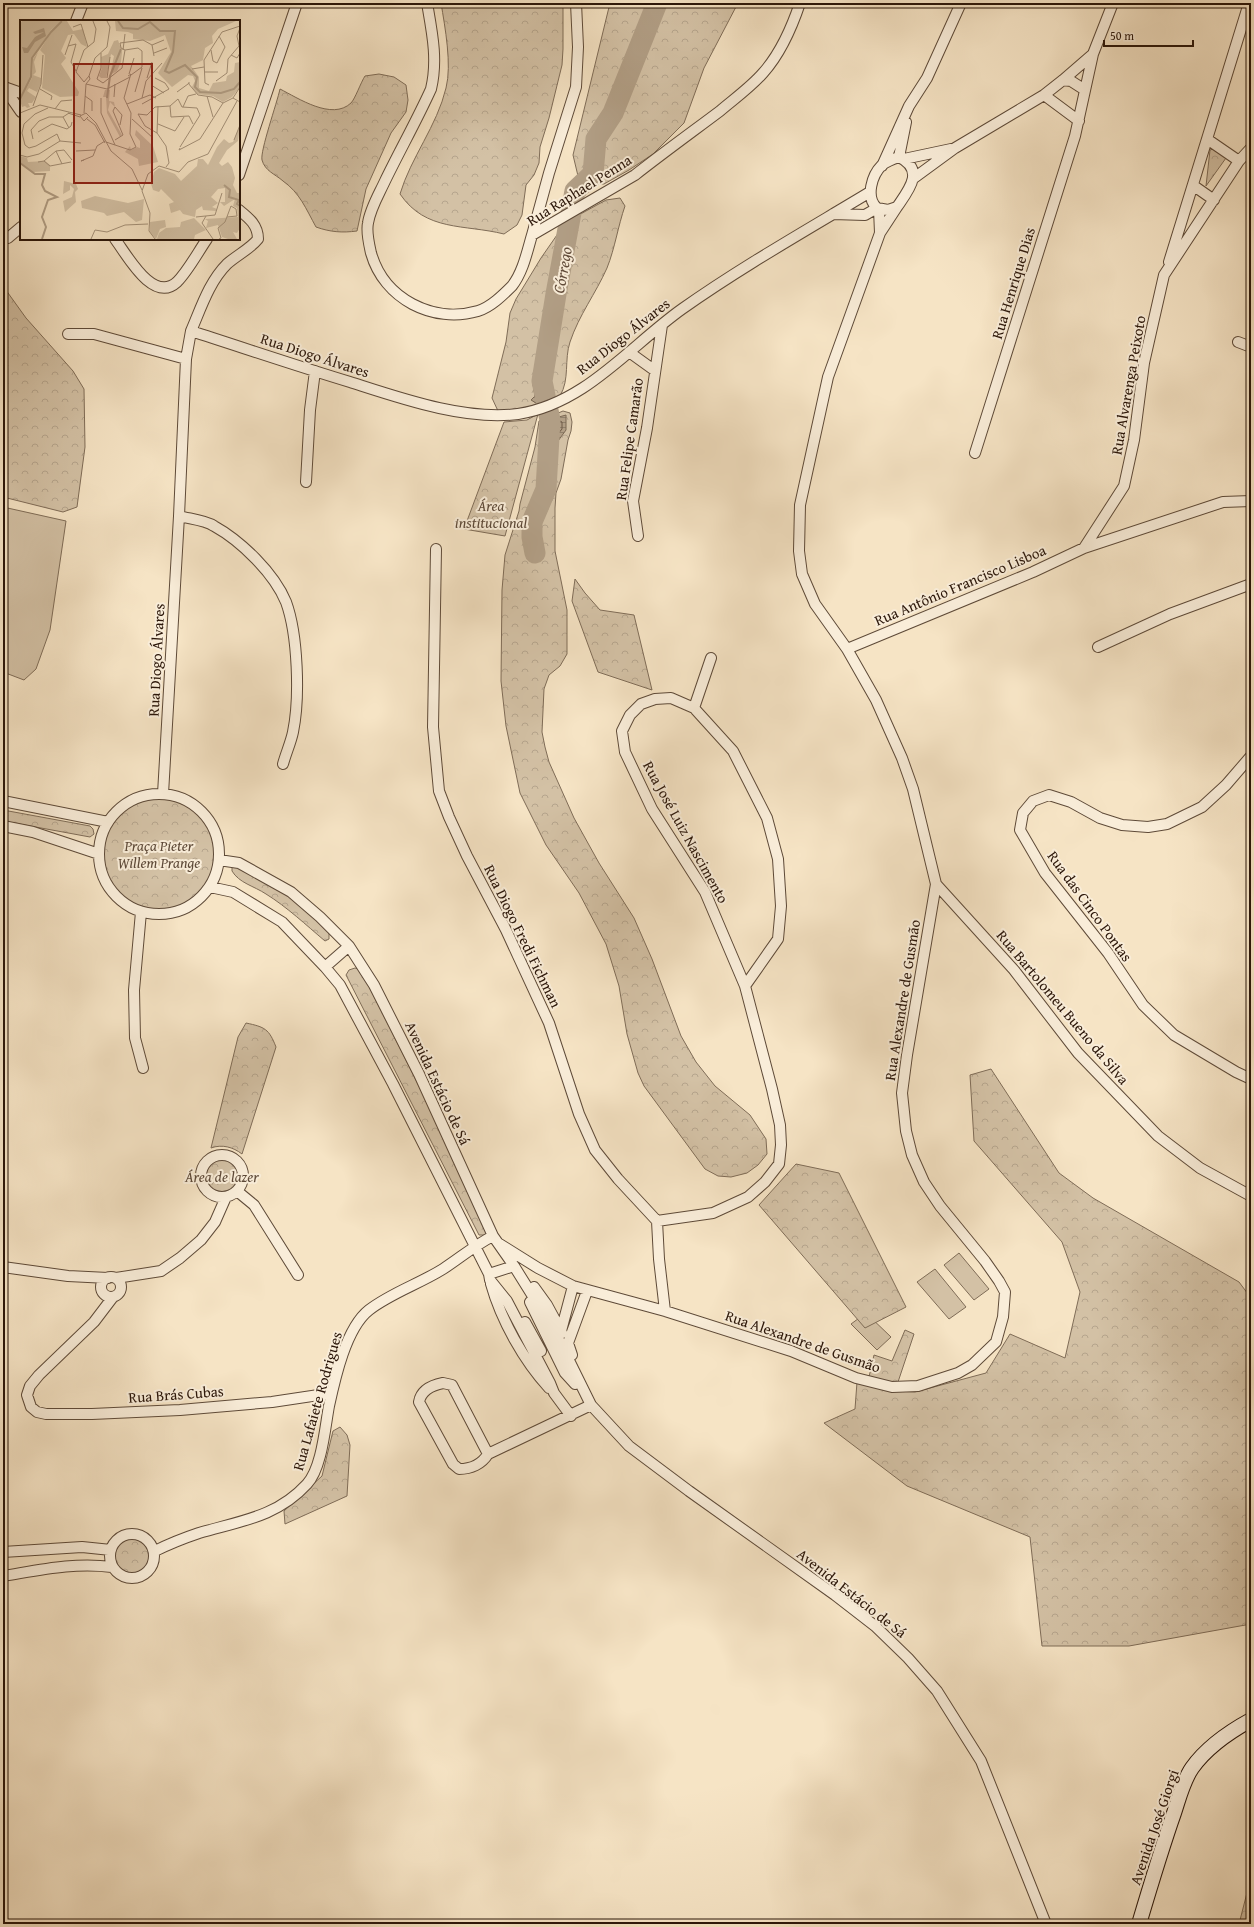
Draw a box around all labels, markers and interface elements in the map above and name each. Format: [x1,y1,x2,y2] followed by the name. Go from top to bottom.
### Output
[20,20,240,240] inset map
[1104,22,1193,48] scale bar
[1110,27,1134,44] text: 50 m
[523,149,635,231] street label: Rua Raphael Penna
[986,225,1040,341] street label: Rua Henrique Dias
[546,245,578,295] water label: Córrego
[572,293,674,379] street label: Rua Diogo Álvares
[1105,313,1151,456] street label: Rua Alvarenga Peixoto
[258,328,372,382] street label: Rua Diogo Álvares
[610,376,648,502] street label: Rua Felipe Camarão
[455,495,527,533] park label: Área institucional
[871,539,1049,631] street label: Rua Antônio Francisco Lisboa
[143,603,169,717] street label: Rua Diogo Álvares
[638,757,734,907] street label: Rua José Luiz Nascimento
[118,835,200,873] park label: Praça Pieter Willem Prange
[1043,846,1137,966] street label: Rua das Cinco Pontas
[479,861,567,1011] street label: Rua Diogo Fredi Fichman
[879,918,925,1082] street label: Rua Alexandre de Gusmão
[992,925,1134,1089] street label: Rua Bartolomeu Bueno da Silva
[400,1018,476,1148] street label: Avenida Estácio de Sá
[184,1166,259,1187] park label: Área de lazer
[723,1305,884,1378] street label: Rua Alexandre de Gusmão
[287,1329,347,1473] street label: Rua Lafaiete Rodrigues
[128,1380,224,1408] street label: Rua Brás Cubas
[793,1543,911,1643] street label: Avenida Estácio de Sá
[1124,1766,1184,1888] street label: Avenida José Giorgi

